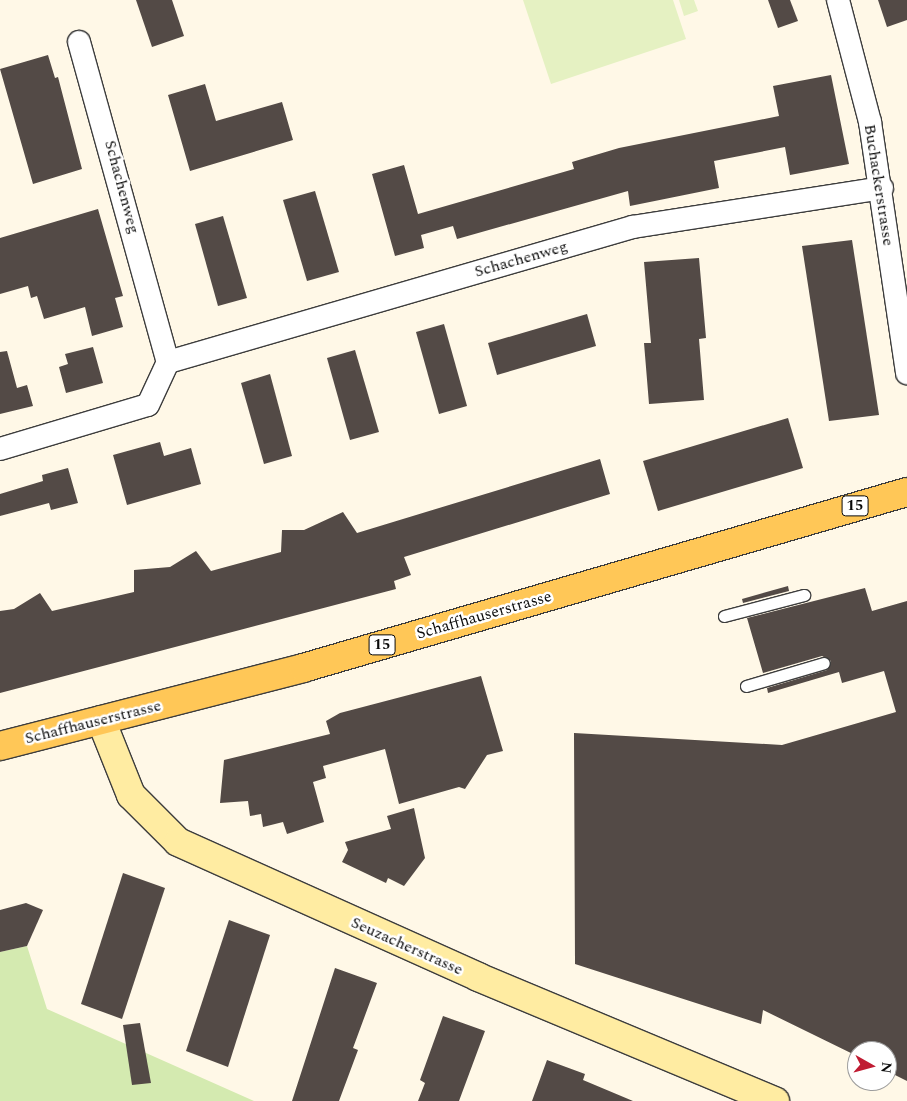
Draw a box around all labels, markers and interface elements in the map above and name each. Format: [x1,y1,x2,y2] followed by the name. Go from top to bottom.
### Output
[860,123,898,247] street label: Buchackerstrasse
[100,138,144,236] street label: Schachenweg
[472,237,570,281] street label: Schachenweg
[841,494,869,518] road number: 15
[414,587,554,643] street label: Schaffhauserstrasse
[368,632,396,658] road number: 15
[23,696,163,748] street label: Schaffhauserstrasse
[348,913,466,979] street label: Seuzacherstrasse
[847,1041,897,1091] north arrow
[875,1061,898,1075] text: N

